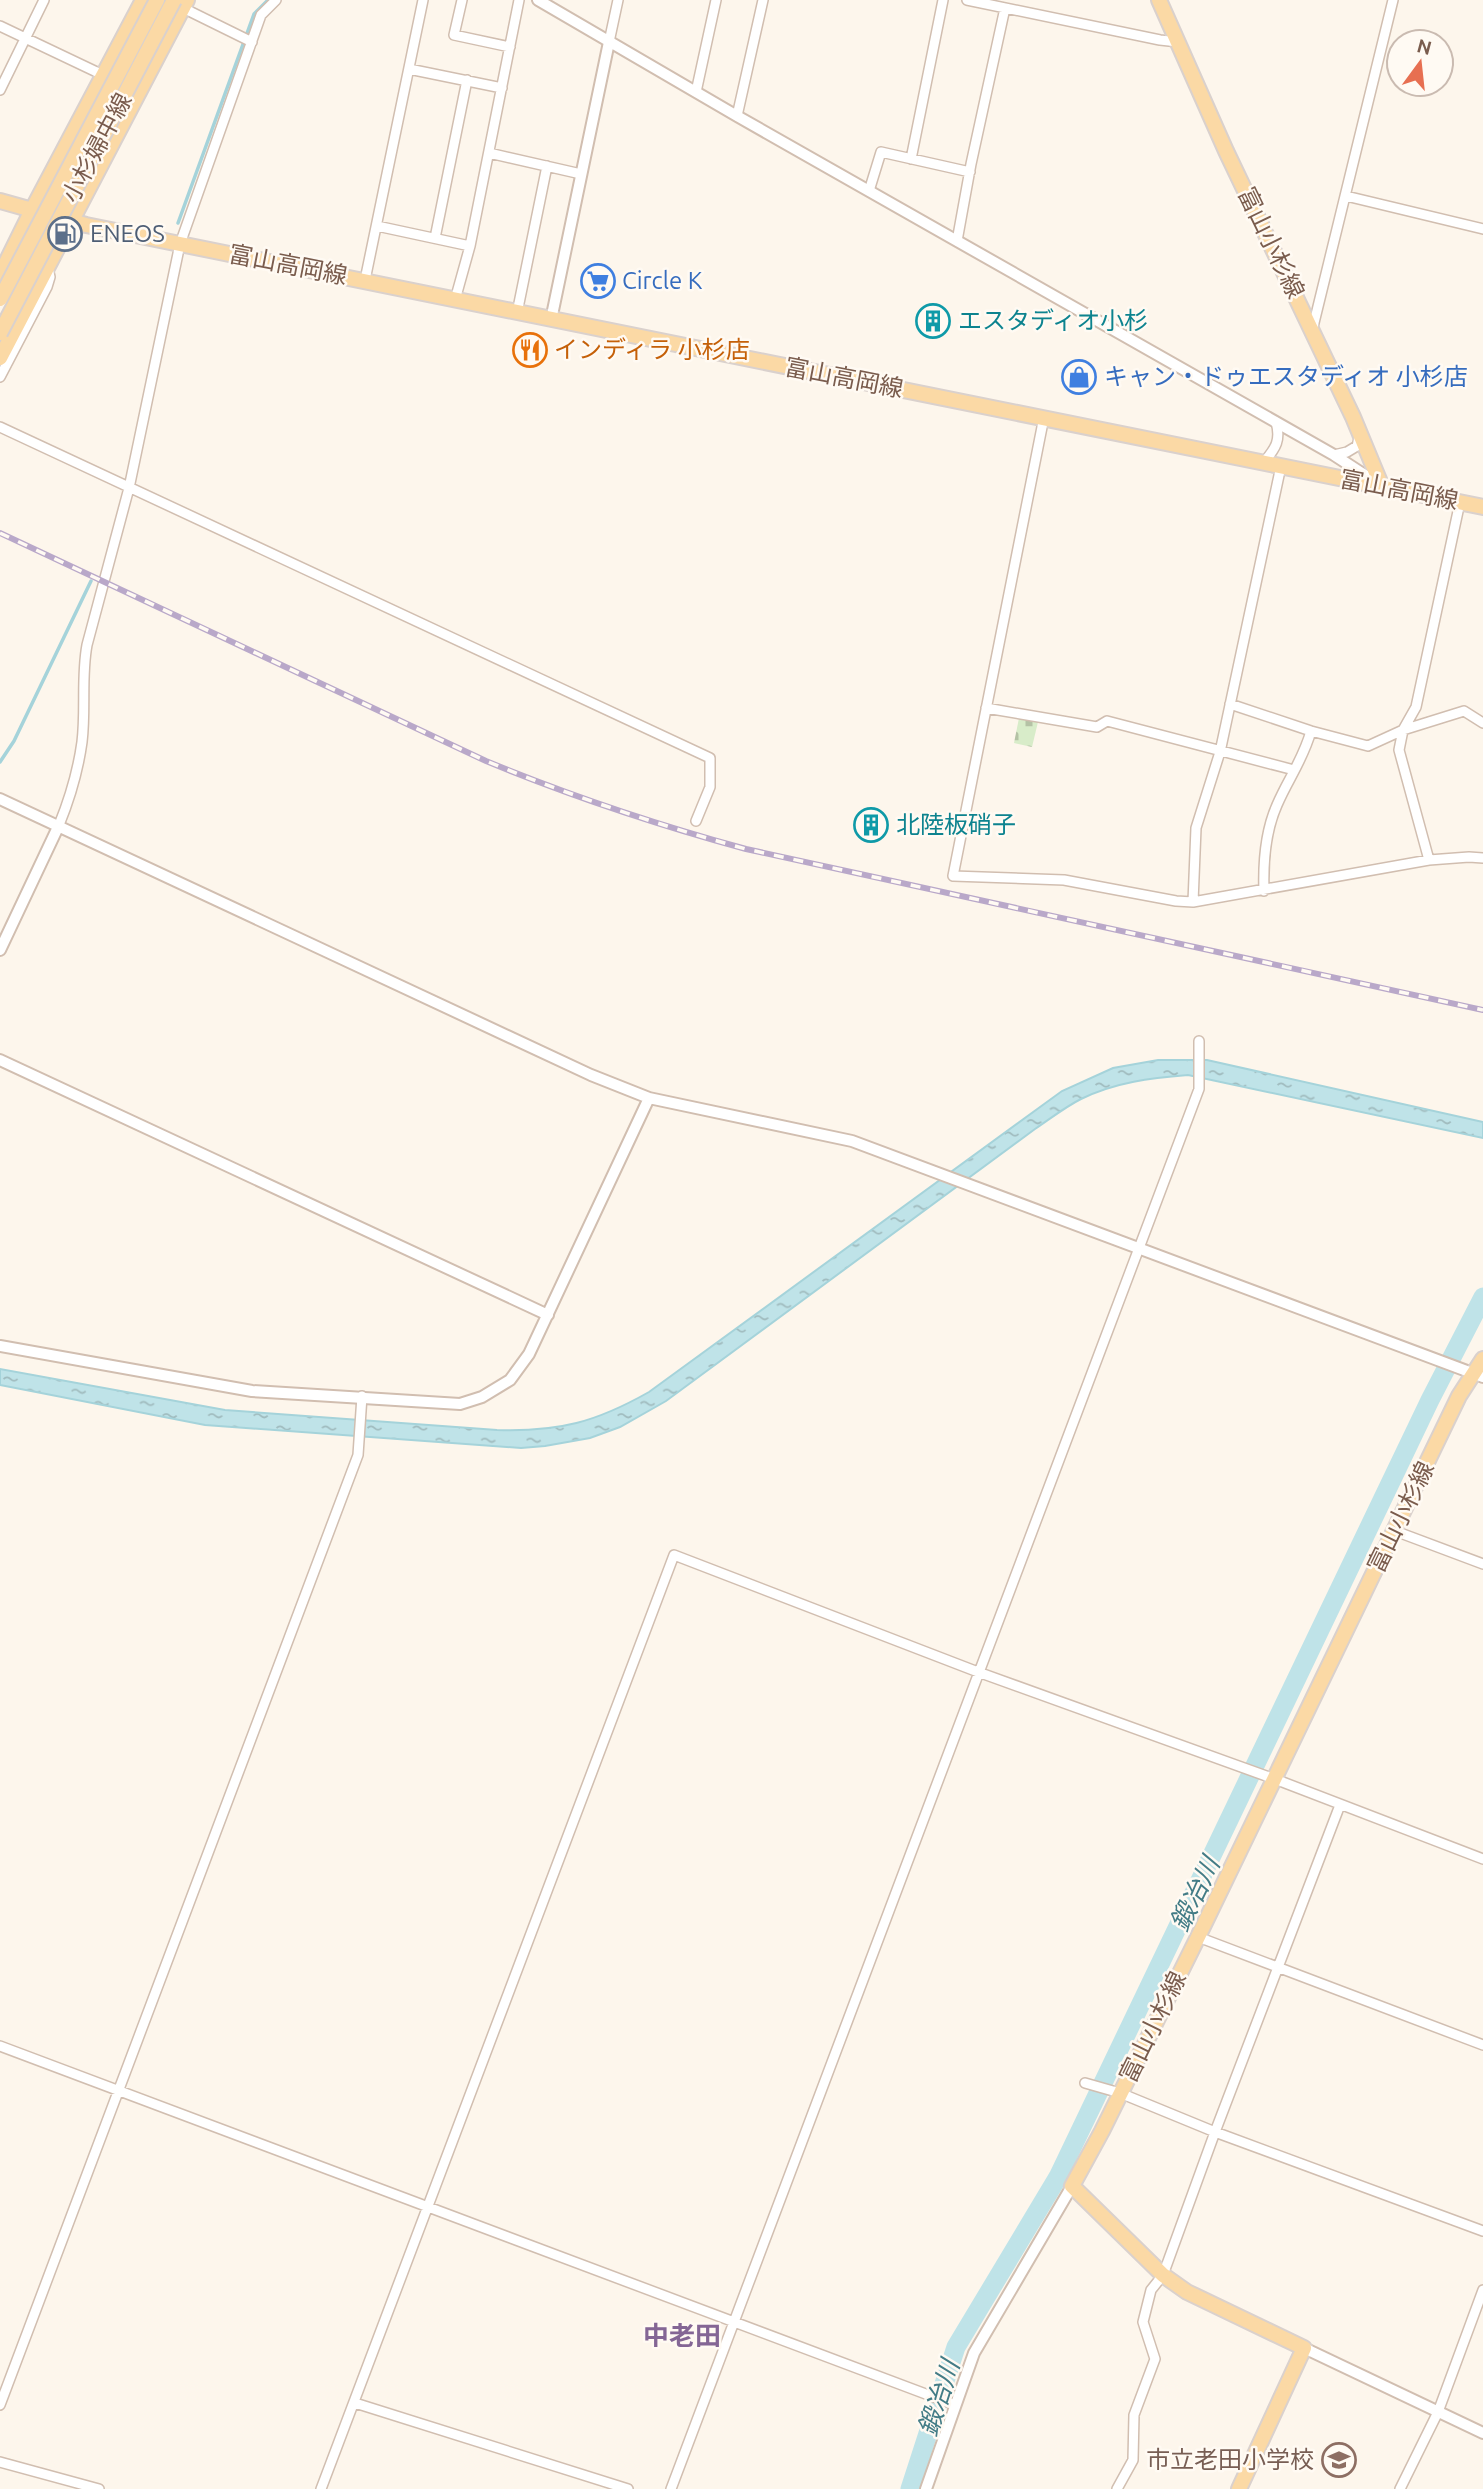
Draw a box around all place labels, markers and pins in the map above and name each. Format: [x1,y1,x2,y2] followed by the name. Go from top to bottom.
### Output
[46,215,84,253] fuel station icon: ENEOS
[90,220,165,247] place label: ENEOS
[579,262,617,300] supermarket icon: Circle K
[622,267,703,294] place label: Circle K
[914,302,952,340] building icon: エスタディオ小杉
[958,307,1148,334] place label: エスタディオ小杉
[511,331,549,369] restaurant icon: インディラ 小杉店
[554,336,750,363] place label: インディラ 小杉店
[1060,358,1098,396] shop icon: キャン・ドゥエスタディオ 小杉店
[1104,363,1468,390] place label: キャン・ドゥエスタディオ 小杉店
[852,806,890,844] building icon: 北陸板硝子
[896,811,1016,838] place label: 北陸板硝子
[1320,2441,1358,2479] school or university icon: 市立老田小学校
[1146,2446,1314,2473] place label: 市立老田小学校

